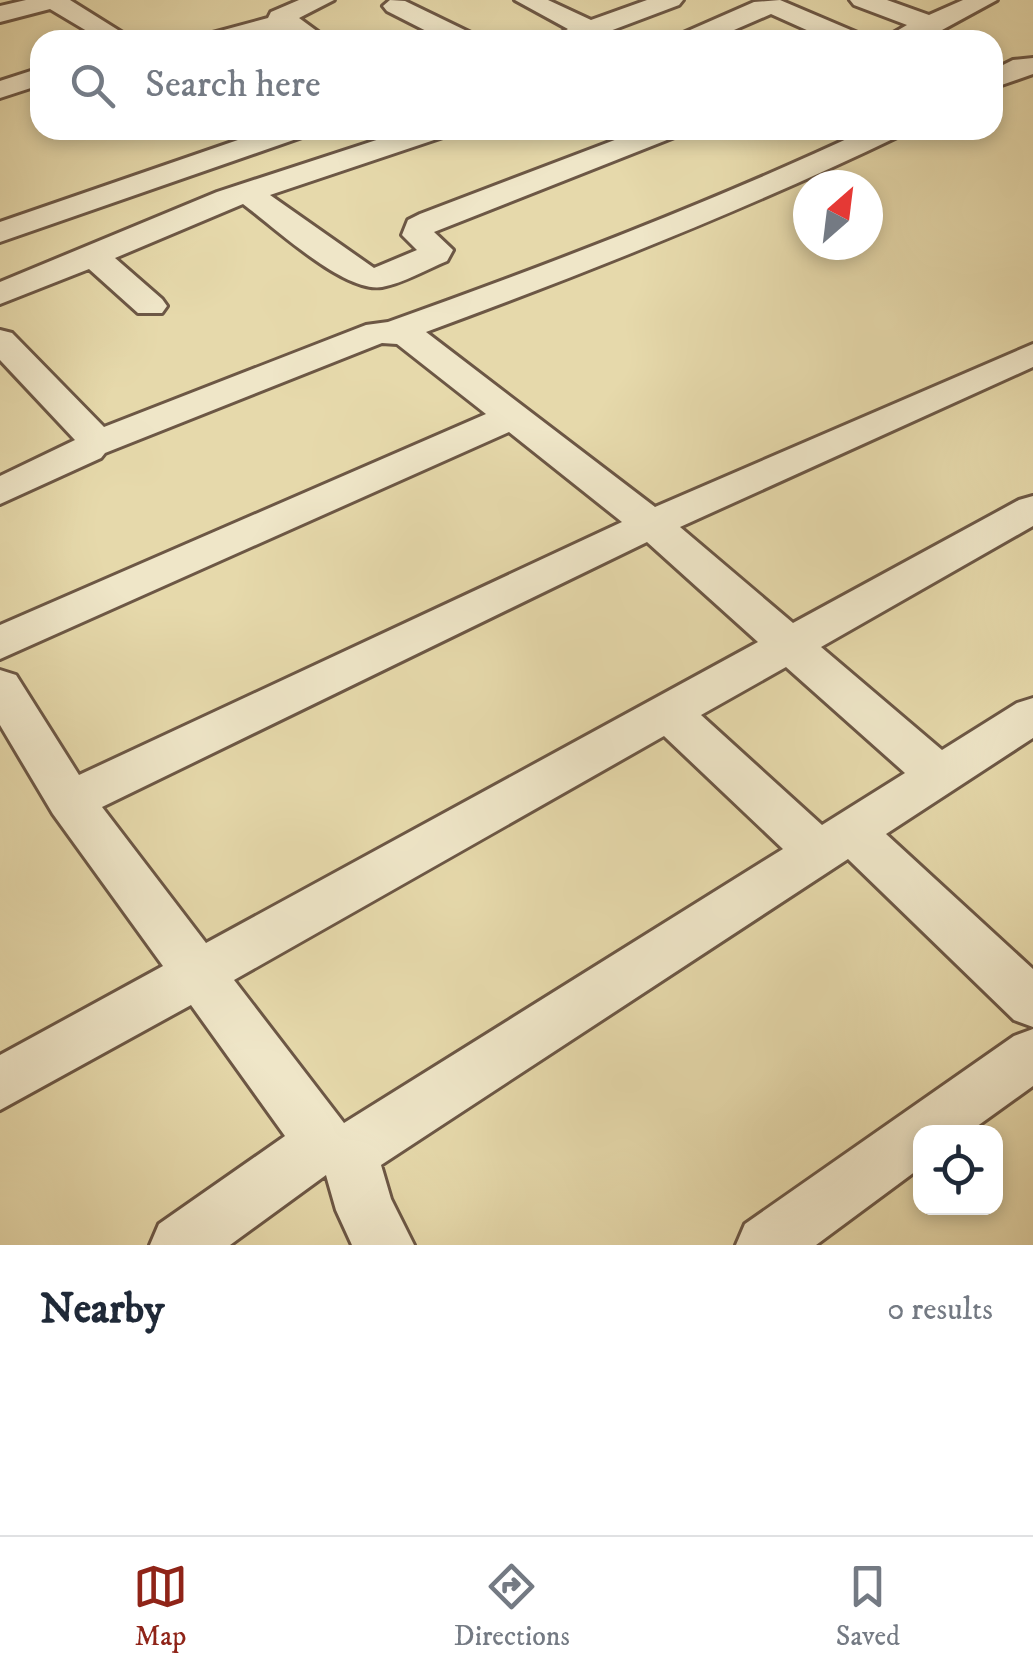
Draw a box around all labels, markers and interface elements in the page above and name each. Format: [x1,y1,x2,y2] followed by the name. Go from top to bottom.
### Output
[30,30,1003,140] search box
[65,58,120,113] icon: search
[145,61,321,109] text: Search here
[793,170,883,260] north arrow
[913,1125,1003,1215] map controls
[913,1125,1003,1215] button: locate
[40,1284,164,1336] text: Nearby
[887,1290,993,1330] text: 0 results
[133,1559,188,1654] tab: Map
[454,1559,570,1654] tab: Directions
[836,1559,900,1654] tab: Saved

